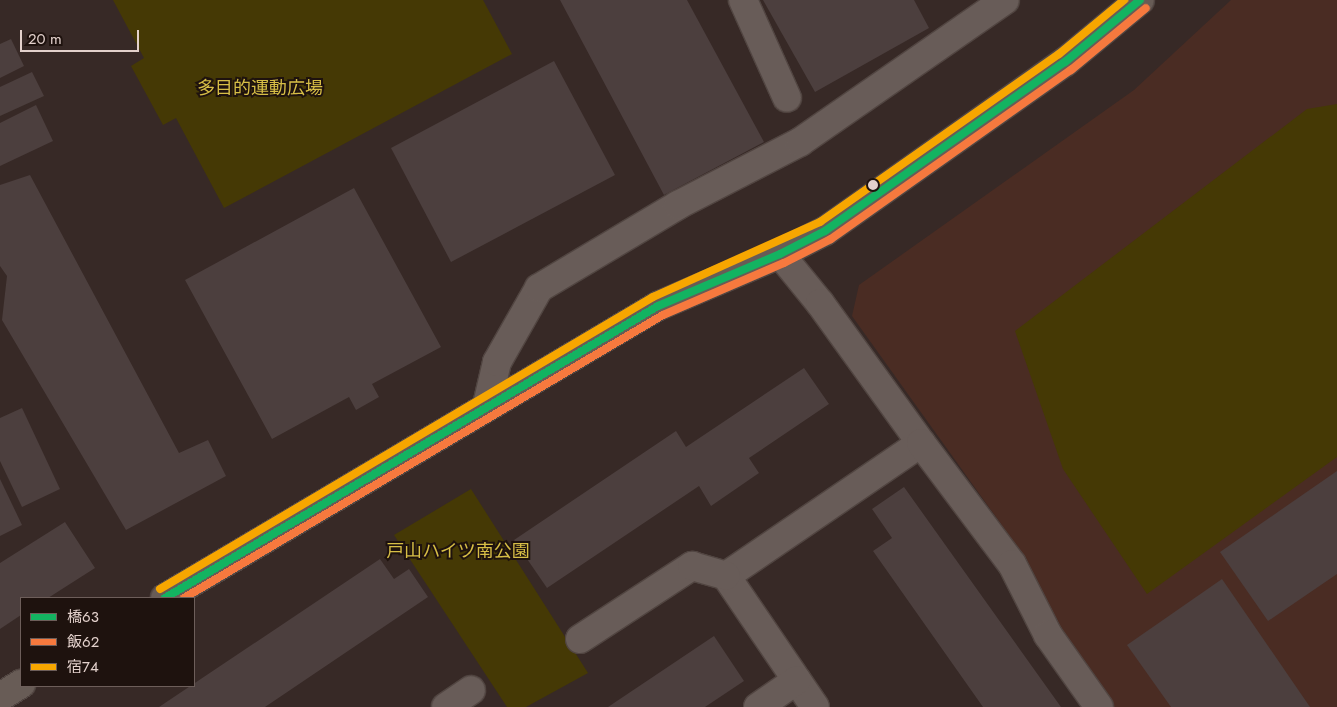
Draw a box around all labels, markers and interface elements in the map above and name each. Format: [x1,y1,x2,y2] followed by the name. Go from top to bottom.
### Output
[22,20,141,52] scale bar
[28,28,62,50] text: 20 m
[197,77,323,99] park label: 多目的運動広場
[868,180,878,190] unlabelled marker
[386,540,530,562] park label: 戸山ハイツ南公園
[20,597,195,687] legend
[67,606,99,628] text: 橋63
[67,631,99,653] text: 飯62
[67,656,99,678] text: 宿74

